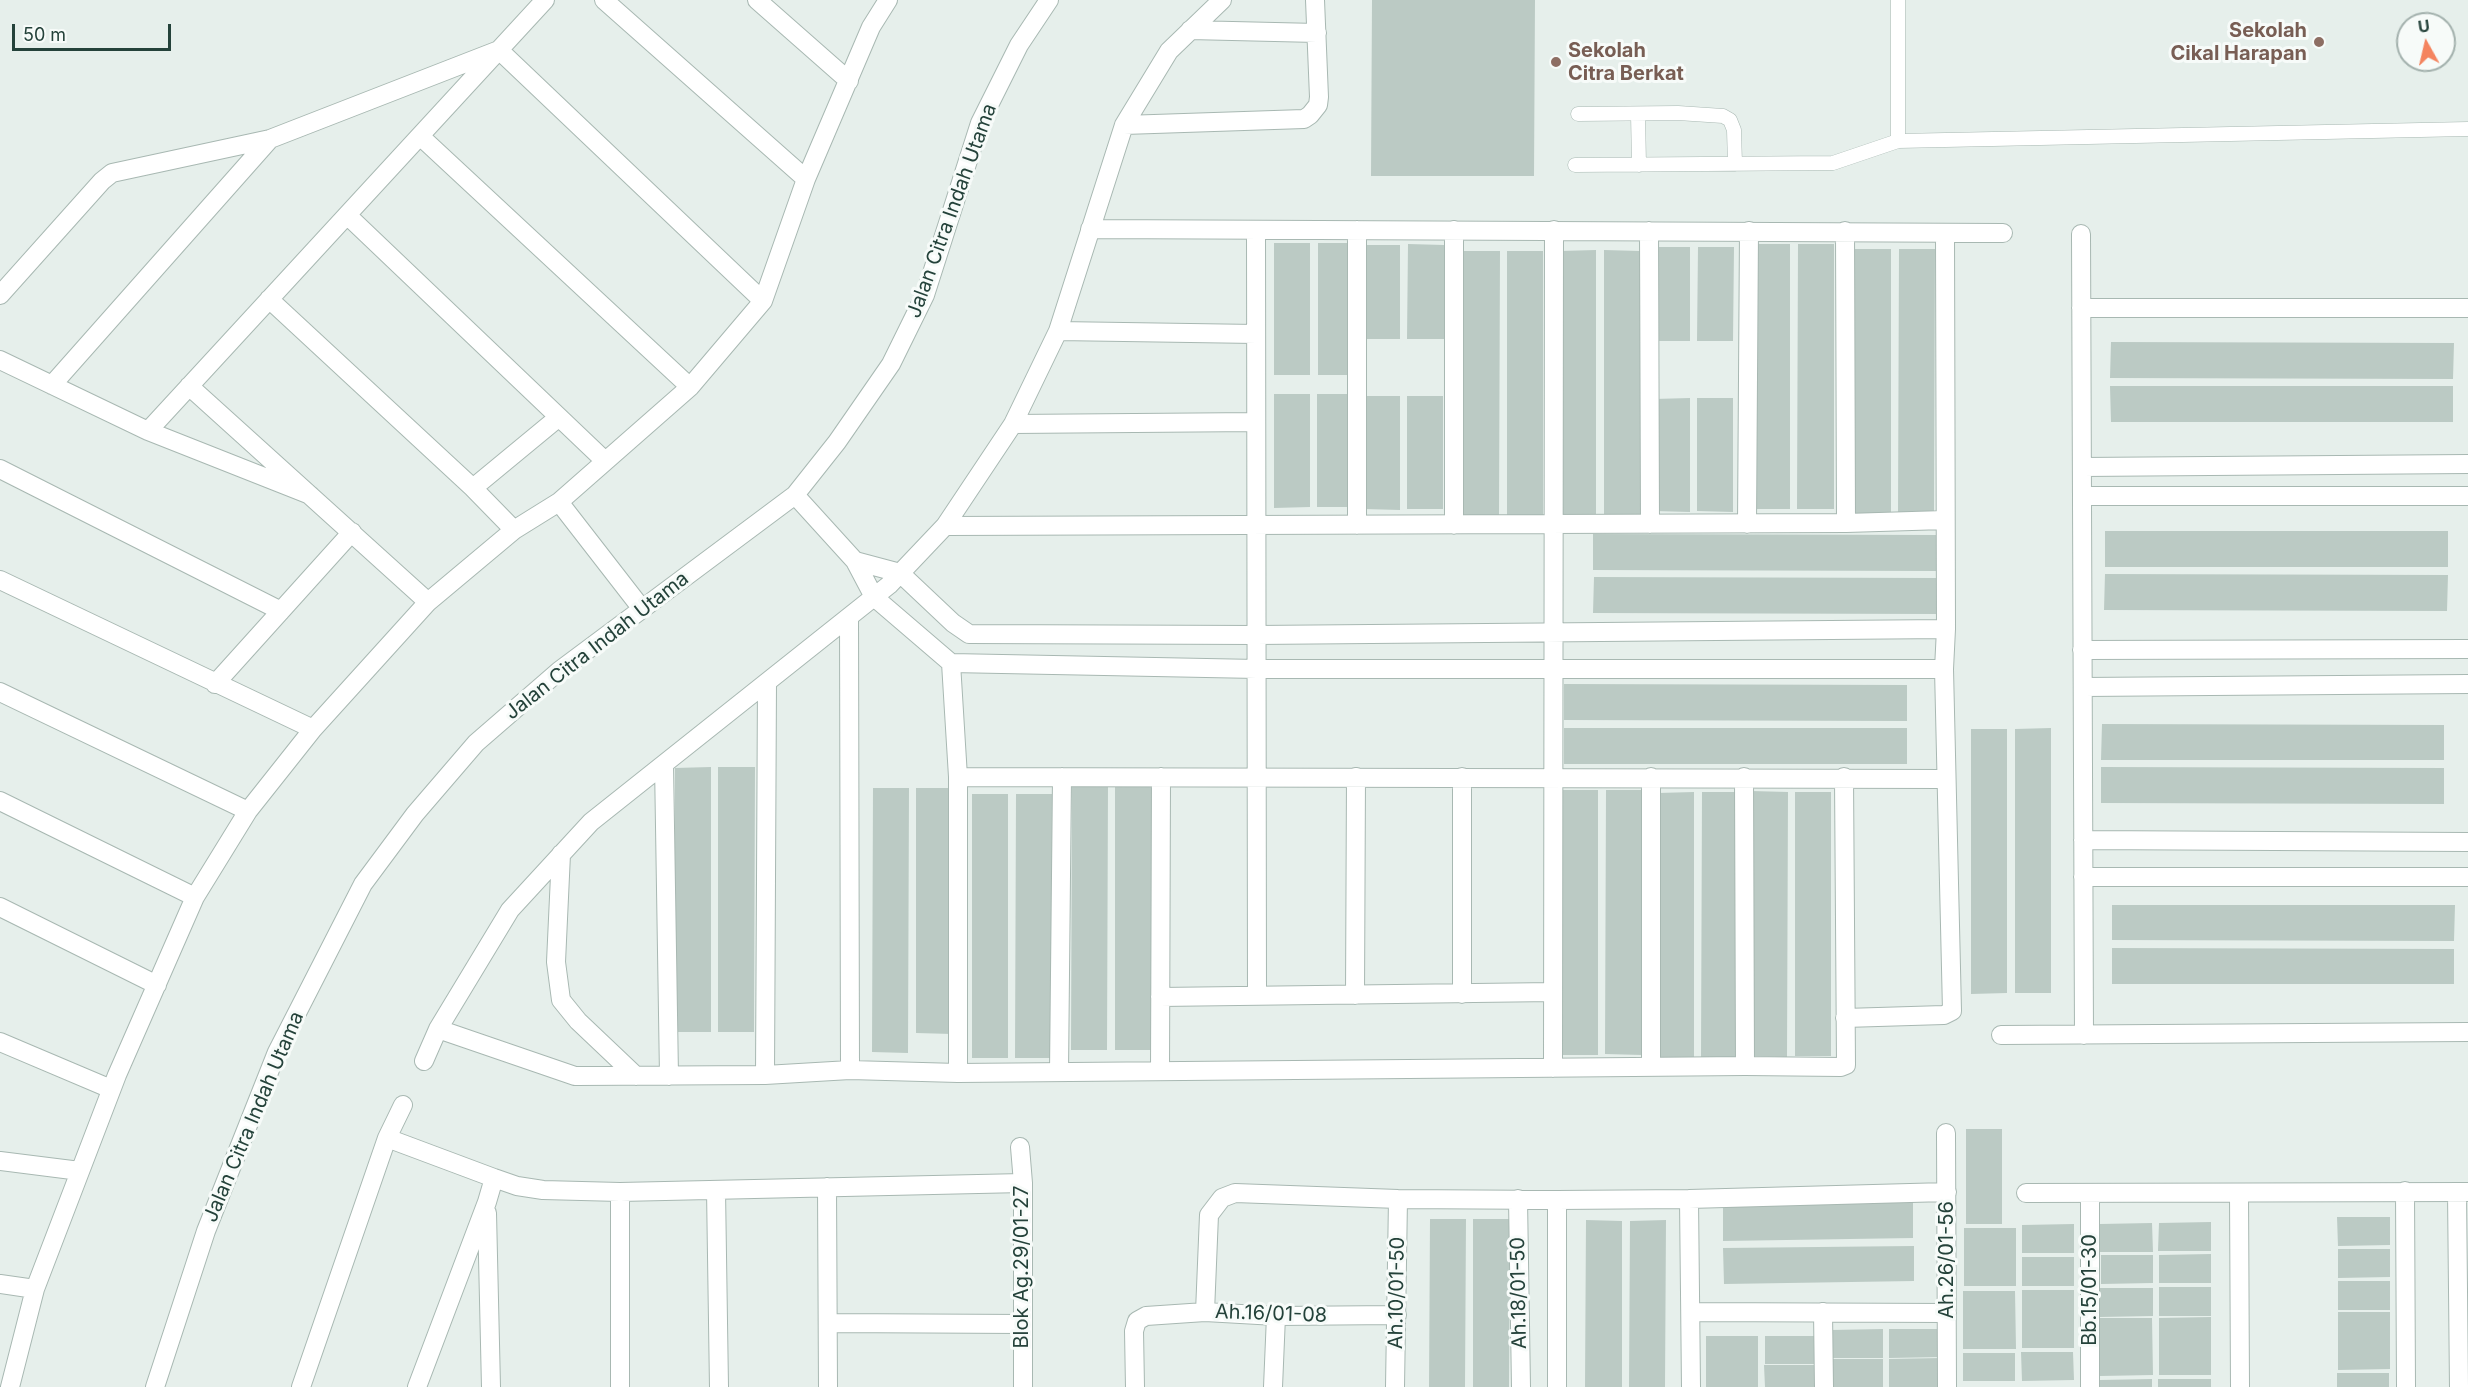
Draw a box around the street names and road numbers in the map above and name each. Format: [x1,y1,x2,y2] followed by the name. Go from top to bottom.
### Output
[902,101,1002,321] street label: Jalan Citra Indah Utama
[501,567,693,725] street label: Jalan Citra Indah Utama
[199,1008,309,1226] street label: Jalan Citra Indah Utama
[1010,1186,1034,1348] street label: Blok Ag.29/01-27
[1935,1201,1959,1319] street label: Ah.26/01-56
[2078,1234,2102,1346] street label: Bb.15/01-30
[1384,1237,1410,1349] street label: Ah.10/01-50
[1506,1237,1532,1349] street label: Ah.18/01-50
[1214,1300,1328,1328] street label: Ah.16/01-08

